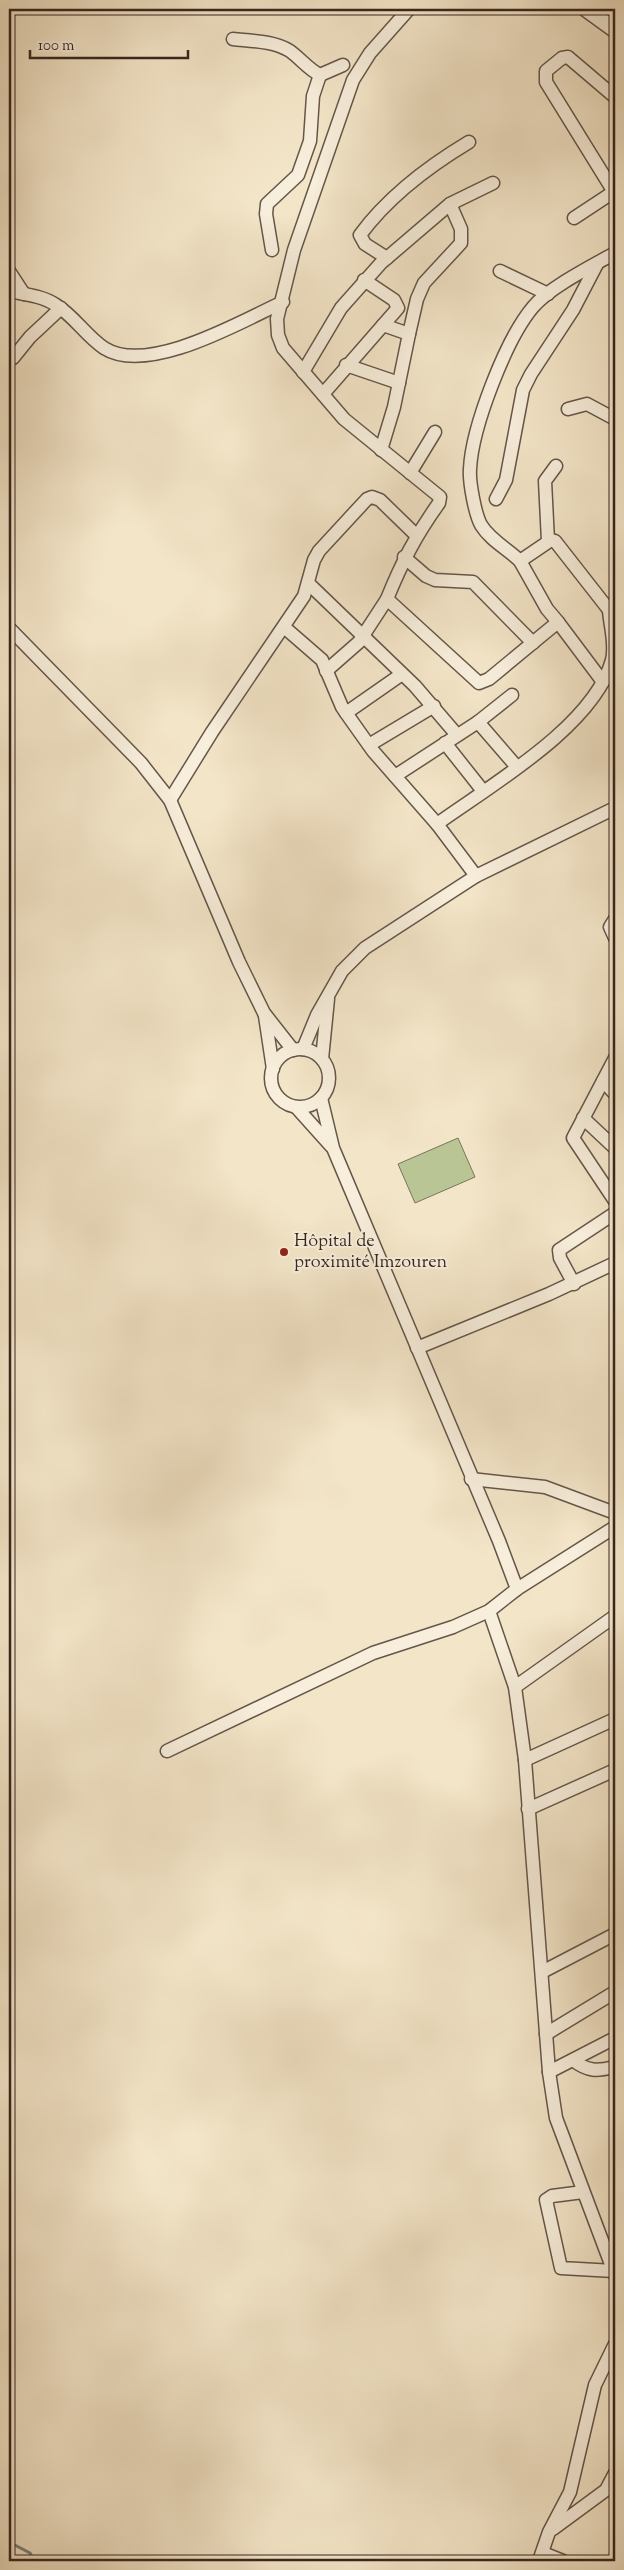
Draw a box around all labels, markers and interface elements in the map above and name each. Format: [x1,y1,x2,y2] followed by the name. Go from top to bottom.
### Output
[30,28,188,60] scale bar
[38,36,75,57] text: 100 m
[294,1229,448,1276] place label: Hôpital de proximité Imzouren
[278,1246,290,1258] marker: Hôpital de proximité Imzouren

